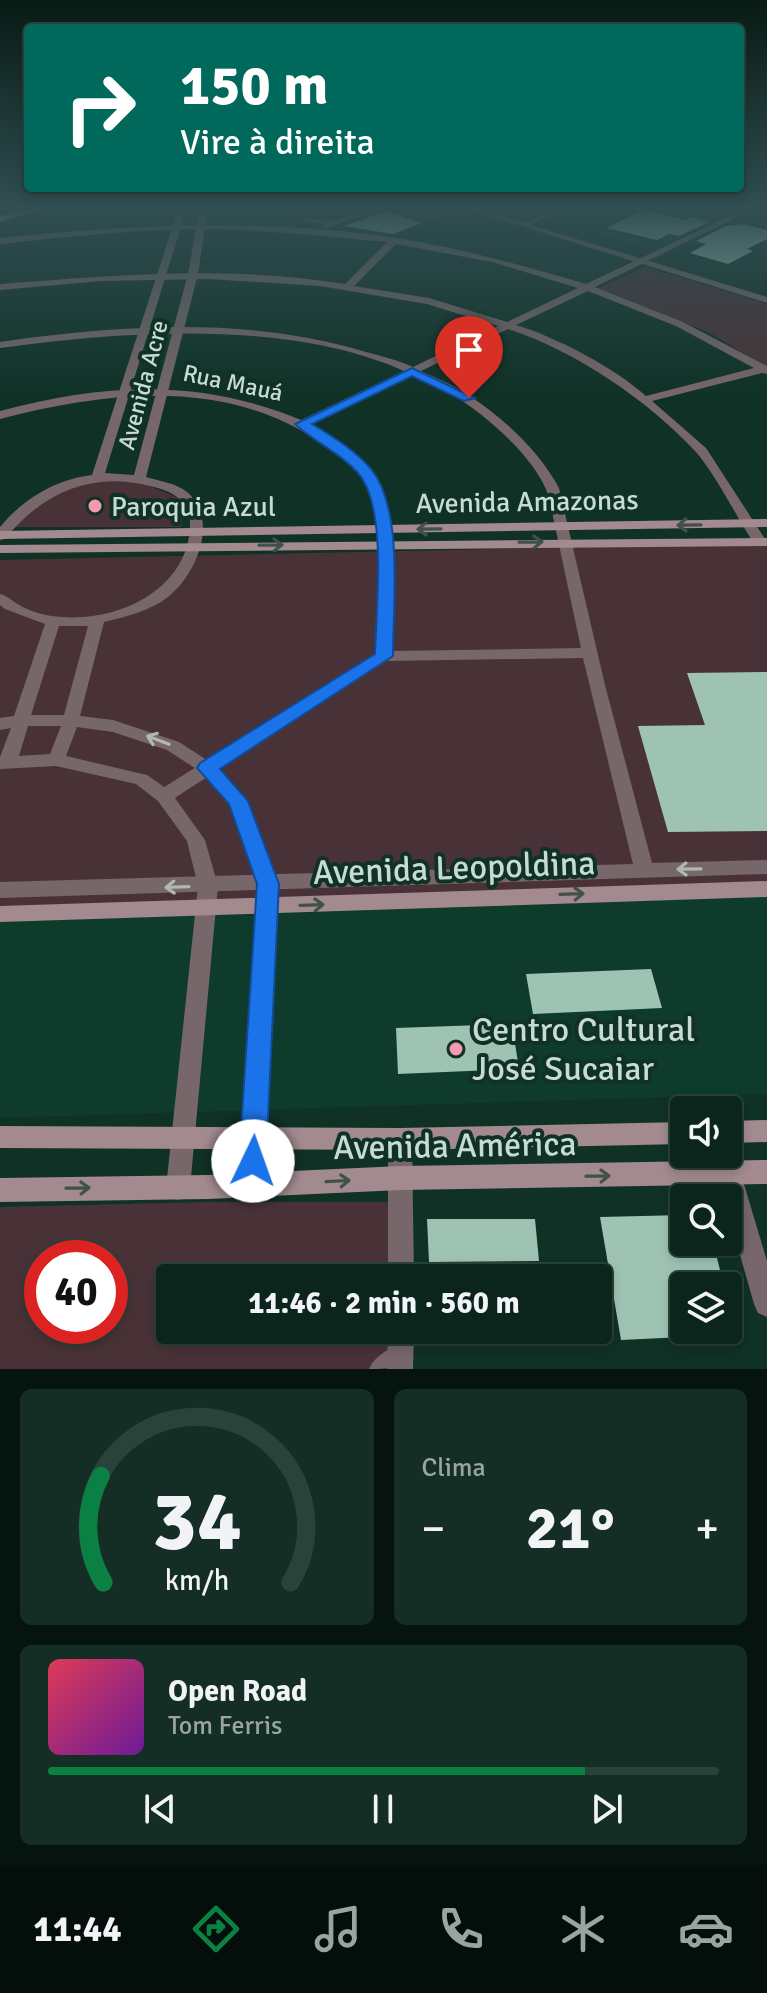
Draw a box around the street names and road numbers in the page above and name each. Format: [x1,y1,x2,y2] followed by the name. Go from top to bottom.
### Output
[111,317,175,453] street label: Avenida Acre
[180,358,286,408] street label: Rua Mauá
[415,483,639,521] street label: Avenida Amazonas
[312,842,596,894] street label: Avenida Leopoldina
[333,1123,577,1169] street label: Avenida América

